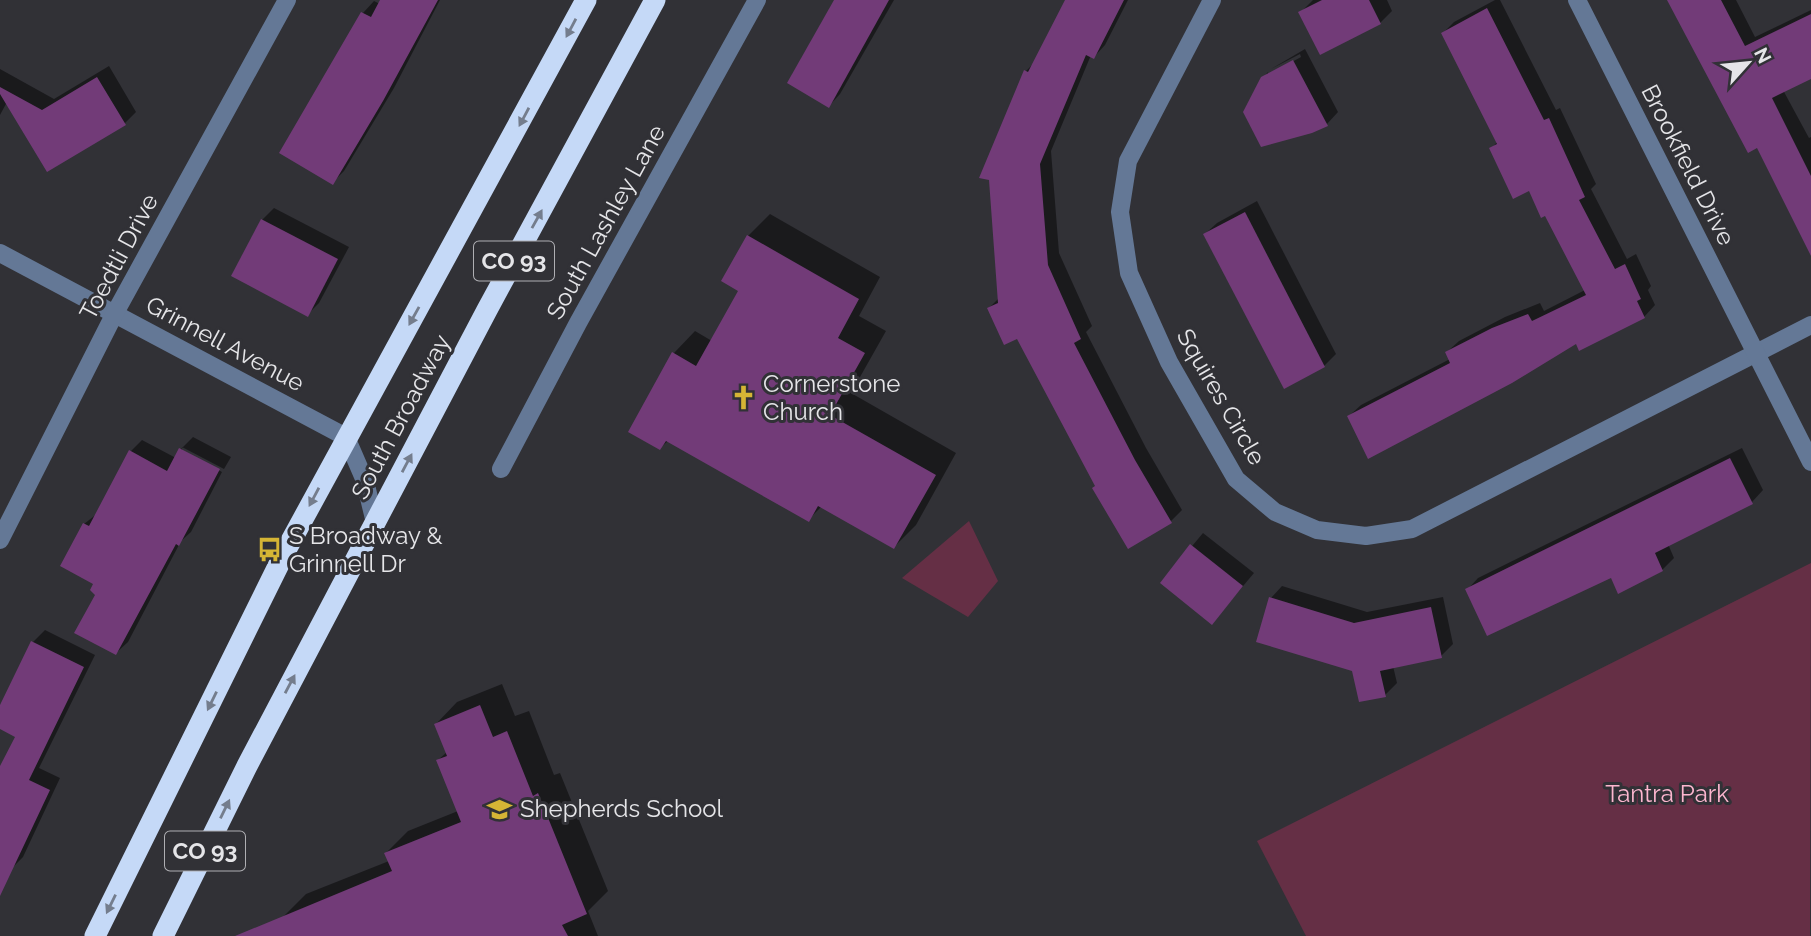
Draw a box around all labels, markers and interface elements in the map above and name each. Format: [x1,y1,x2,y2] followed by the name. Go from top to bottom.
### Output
[565,19,577,38] one-way arrow
[1713,28,1783,98] north arrow
[1750,44,1776,67] text: N
[1636,80,1741,250] street label: Brookfield Drive
[518,107,529,127] one-way arrow
[540,119,671,324] street label: South Lashley Lane
[73,189,164,325] street label: Toedtli Drive
[531,209,543,229] one-way arrow
[474,242,554,280] road number: CO 93
[141,290,309,397] street label: Grinnell Avenue
[408,307,420,326] one-way arrow
[1171,324,1272,470] street label: Squires Circle
[345,329,456,504] street label: South Broadway
[763,369,900,426] place label: Cornerstone Church
[729,384,757,412] church icon: Cornerstone Church
[401,453,412,473] one-way arrow
[308,488,320,507] one-way arrow
[289,521,442,578] place label: S Broadway & Grinnell Dr
[255,536,283,564] bus stop icon: S Broadway & Grinnell Dr
[284,675,296,694] one-way arrow
[206,691,217,711] one-way arrow
[1605,779,1729,808] park label: Tantra Park
[520,794,724,823] place label: Shepherds School
[486,795,514,823] school or university icon: Shepherds School
[220,799,231,819] one-way arrow
[165,832,245,870] road number: CO 93
[105,894,116,914] one-way arrow

